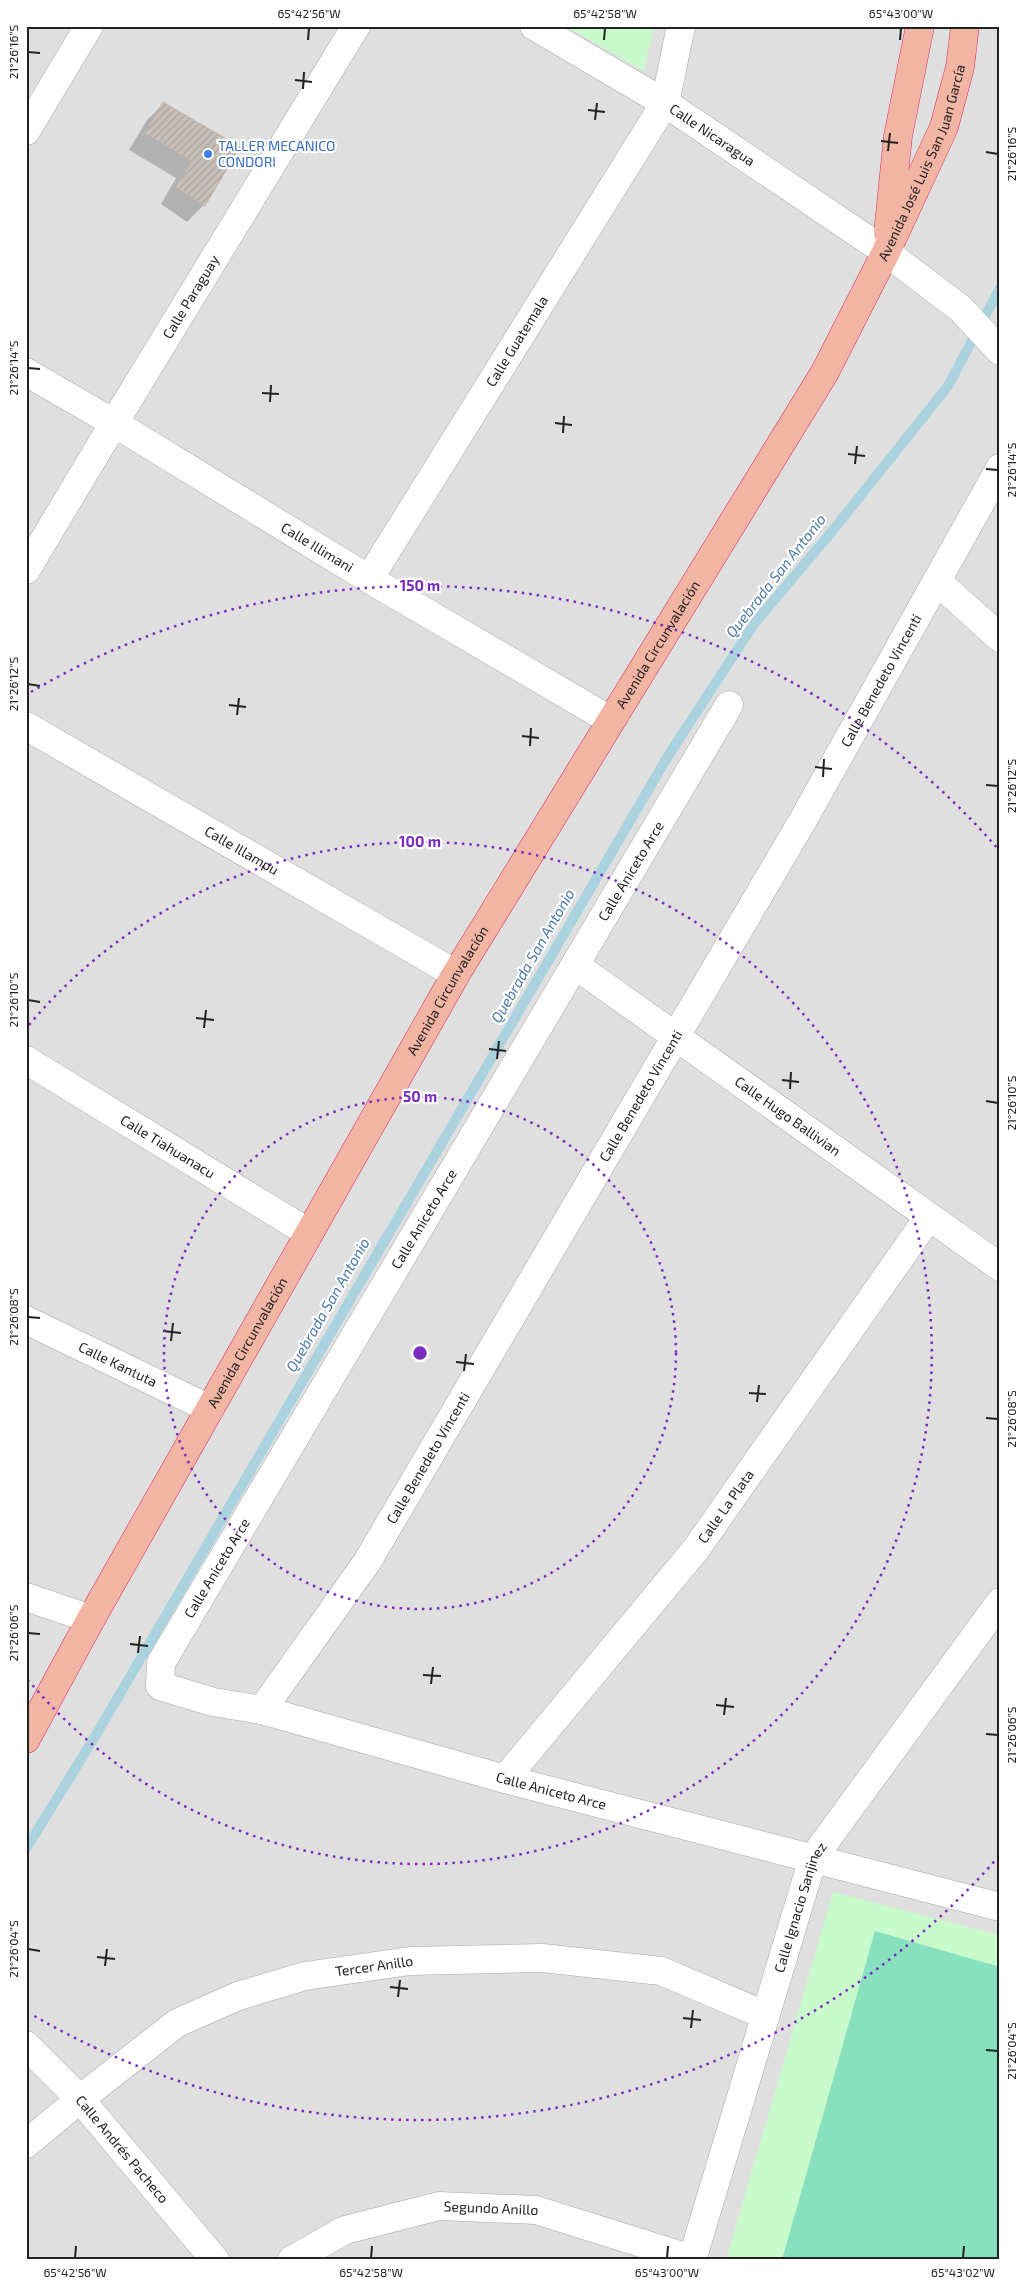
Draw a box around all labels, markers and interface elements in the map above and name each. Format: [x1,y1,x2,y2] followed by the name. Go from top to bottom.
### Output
[277,6,341,20] text: 65°42'56"W
[573,6,637,20] text: 65°42'58"W
[869,6,933,20] text: 65°43'00"W
[6,24,20,79] text: 21°26'16"S
[874,62,968,264] street label: Avenida José Luis San Juan García
[667,100,759,169] street label: Calle Nicaragua
[1004,126,1018,181] text: 21°26'16"S
[218,137,335,170] place label: TALLER MECANICO CONDORI
[202,148,214,160] marker: TALLER MECANICO CONDORI
[159,251,223,342] street label: Calle Paraguay
[482,292,551,390] street label: Calle Guatemala
[6,340,20,396] text: 21°26'14"S
[1004,442,1018,498] text: 21°26'14"S
[721,510,830,641] water label: Quebrada San Antonio
[278,518,357,576] street label: Calle Illimani
[400,576,440,594] text: 150 m
[612,577,703,711] street label: Avenida Circunvalación
[837,611,925,750] street label: Calle Benedeto Vincenti
[6,656,20,711] text: 21°26'12"S
[1004,758,1018,813] text: 21°26'12"S
[594,818,667,924] street label: Calle Aniceto Arce
[202,822,282,878] street label: Calle Illampu
[399,832,441,850] text: 100 m
[486,885,579,1026] water label: Quebrada San Antonio
[403,922,492,1058] street label: Avenida Circunvalación
[6,972,20,1027] text: 21°26'10"S
[595,1027,686,1165] street label: Calle Benedeto Vincenti
[732,1072,844,1159] street label: Calle Hugo Ballivian
[1004,1075,1018,1130] text: 21°26'10"S
[403,1087,437,1105] text: 50 m
[117,1111,218,1182] street label: Calle Tiahuanacu
[387,1166,460,1272] street label: Calle Aniceto Arce
[281,1234,374,1375] water label: Quebrada San Antonio
[203,1274,291,1411] street label: Avenida Circunvalación
[6,1288,20,1346] text: 21°26'08"S
[76,1338,160,1390] street label: Calle Kantuta
[411,1344,429,1362] centre of rings
[382,1389,473,1527] street label: Calle Benedeto Vincenti
[1004,1390,1018,1448] text: 21°26'08"S
[694,1466,757,1546] street label: Calle La Plata
[180,1515,253,1621] street label: Calle Aniceto Arce
[6,1604,20,1662] text: 21°26'06"S
[1004,1706,1018,1764] text: 21°26'06"S
[494,1768,608,1813] street label: Calle Aniceto Arce
[770,1838,830,1975] street label: Calle Ignacio Sanjinez
[6,1920,20,1978] text: 21°26'04"S
[334,1952,414,1980] street label: Tercer Anillo
[1004,2022,1018,2080] text: 21°26'04"S
[72,2092,173,2206] street label: Calle Andrés Pacheco
[443,2197,539,2218] street label: Segundo Anillo
[43,2265,107,2279] text: 65°42'56"W
[339,2265,403,2279] text: 65°42'58"W
[635,2265,699,2279] text: 65°43'00"W
[931,2265,995,2279] text: 65°43'02"W

